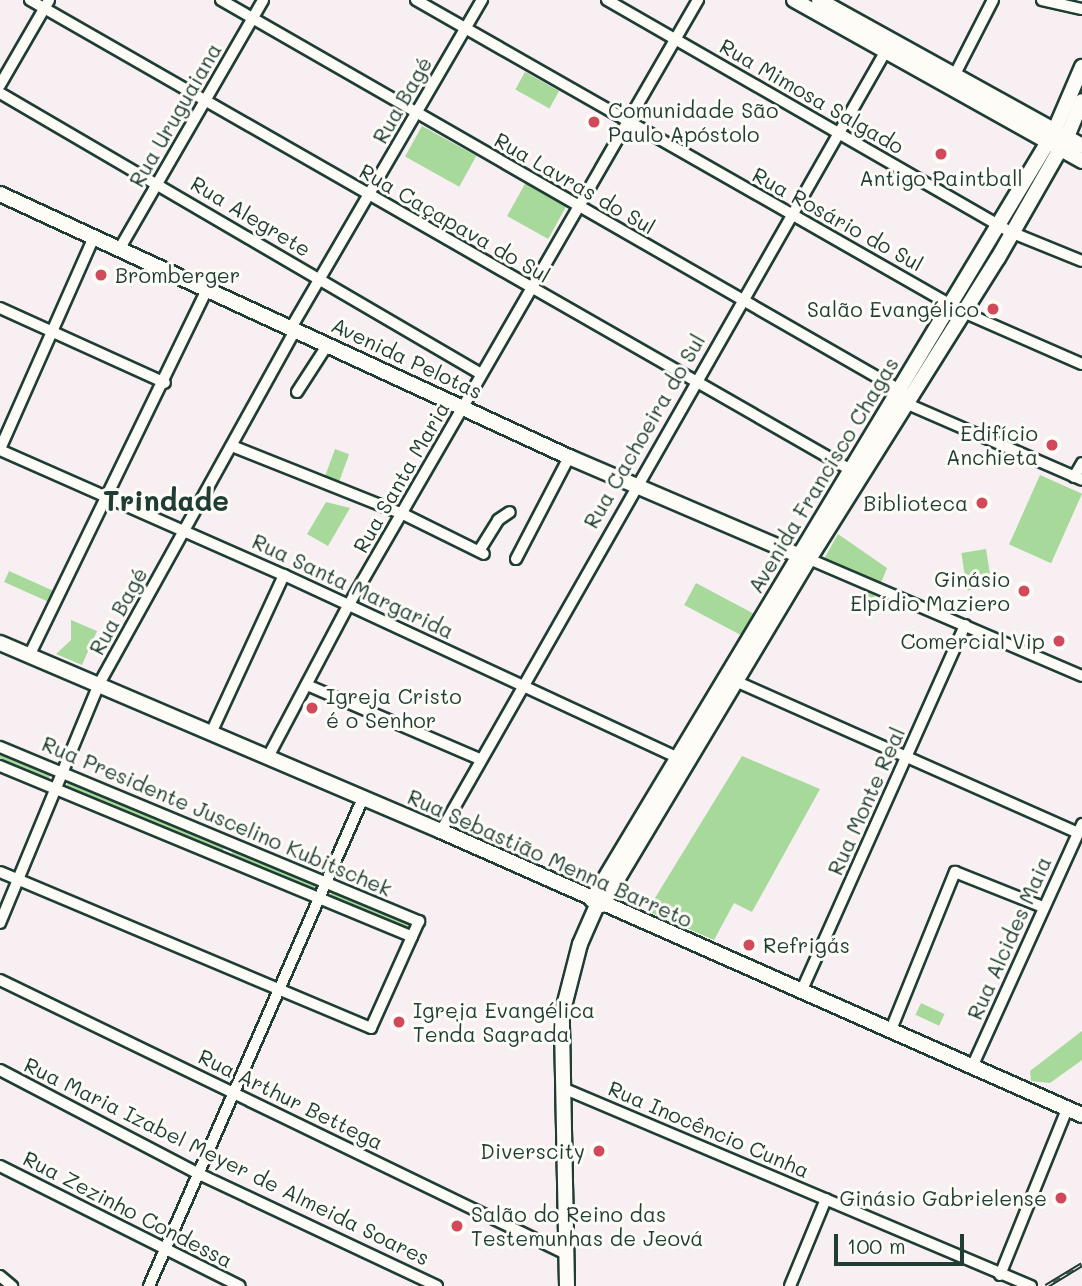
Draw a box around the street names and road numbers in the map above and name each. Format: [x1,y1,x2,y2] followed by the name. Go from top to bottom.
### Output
[715,33,909,159] street label: Rua Mimosa Salgado
[124,39,226,191] street label: Rua Uruguaiana
[367,52,437,148] street label: Rua Bagé
[490,127,660,239] street label: Rua Lavras do Sul
[355,158,555,288] street label: Rua Caçapava do Sul
[748,162,928,276] street label: Rua Rosário do Sul
[186,170,316,262] street label: Rua Alegrete
[327,312,487,404] street label: Avenida Pelotas
[578,329,710,533] street label: Rua Cachoeira do Sul
[743,353,903,597] street label: Avenida Francisco Chagas
[348,397,454,557] street label: Rua Santa Maria
[248,528,458,644] street label: Rua Santa Margarida
[84,563,152,659] street label: Rua Bagé
[822,723,910,879] street label: Rua Monte Real
[38,731,396,901] street label: Rua Presidente Juscelino Kubitschek
[404,784,696,932] street label: Rua Sebastião Menna Barreto
[962,853,1056,1023] street label: Rua Alcides Maia
[195,1043,387,1155] street label: Rua Arthur Bettega
[20,1052,434,1270] street label: Rua Maria Izabel Meyer de Almeida Soares
[605,1075,813,1183] street label: Rua Inocêncio Cunha
[19,1145,237,1273] street label: Rua Zezinho Condessa

